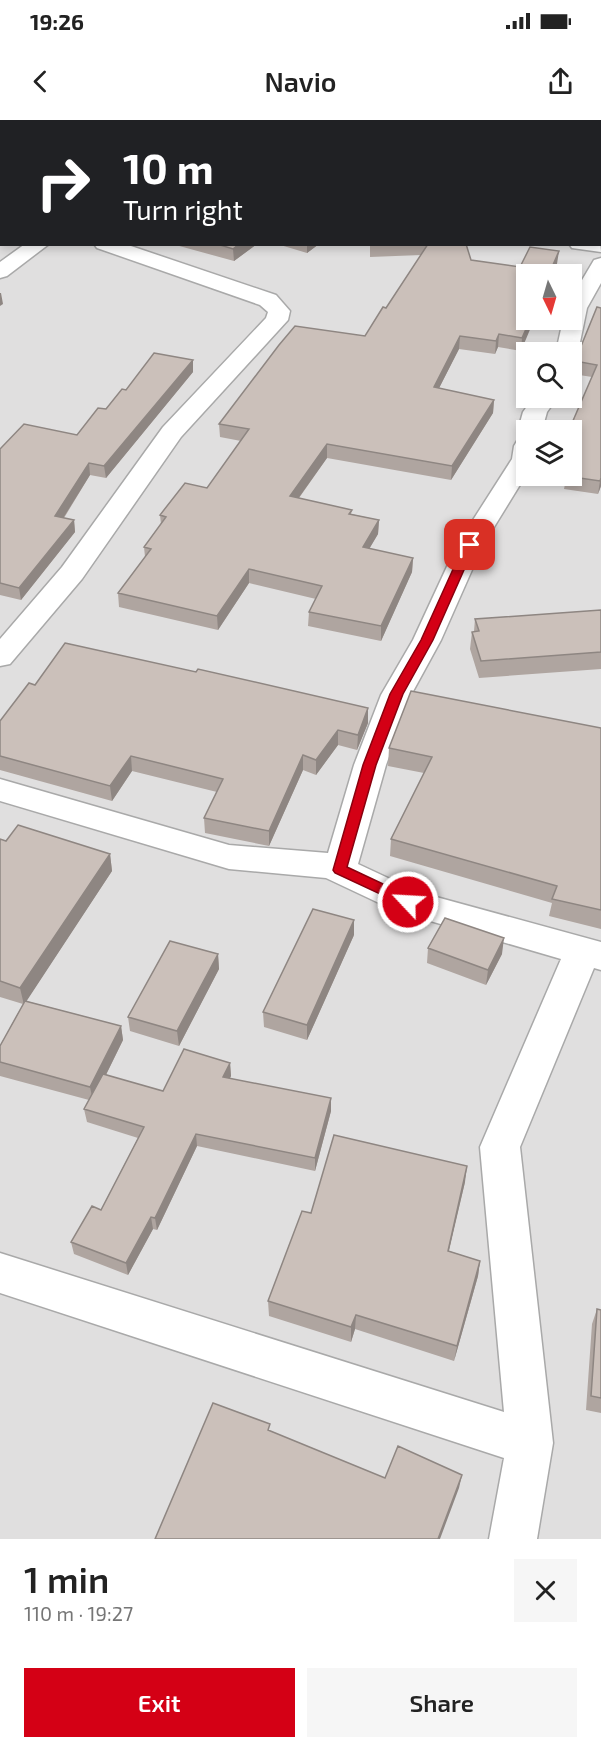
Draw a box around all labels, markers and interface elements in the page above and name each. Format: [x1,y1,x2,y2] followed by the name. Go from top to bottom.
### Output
[30,8,84,34] text: 19:26
[24,65,57,98] icon: back
[264,65,337,97] text: Navio
[544,65,577,98] icon: share
[123,142,214,192] text: 10 m
[24,144,102,222] icon: right
[123,193,243,225] text: Turn right
[516,264,582,330] north arrow
[516,264,582,486] map controls
[516,342,582,408] button: search
[516,420,582,486] button: layers
[444,519,495,570] pin
[453,528,486,561] icon: arrive
[376,870,440,934] position arrow
[24,1557,109,1600] text: 1 min
[514,1559,577,1622] button: close
[24,1601,133,1625] text: 110 m · 19:27
[24,1668,295,1737] button: Exit
[307,1668,577,1737] button: Share

